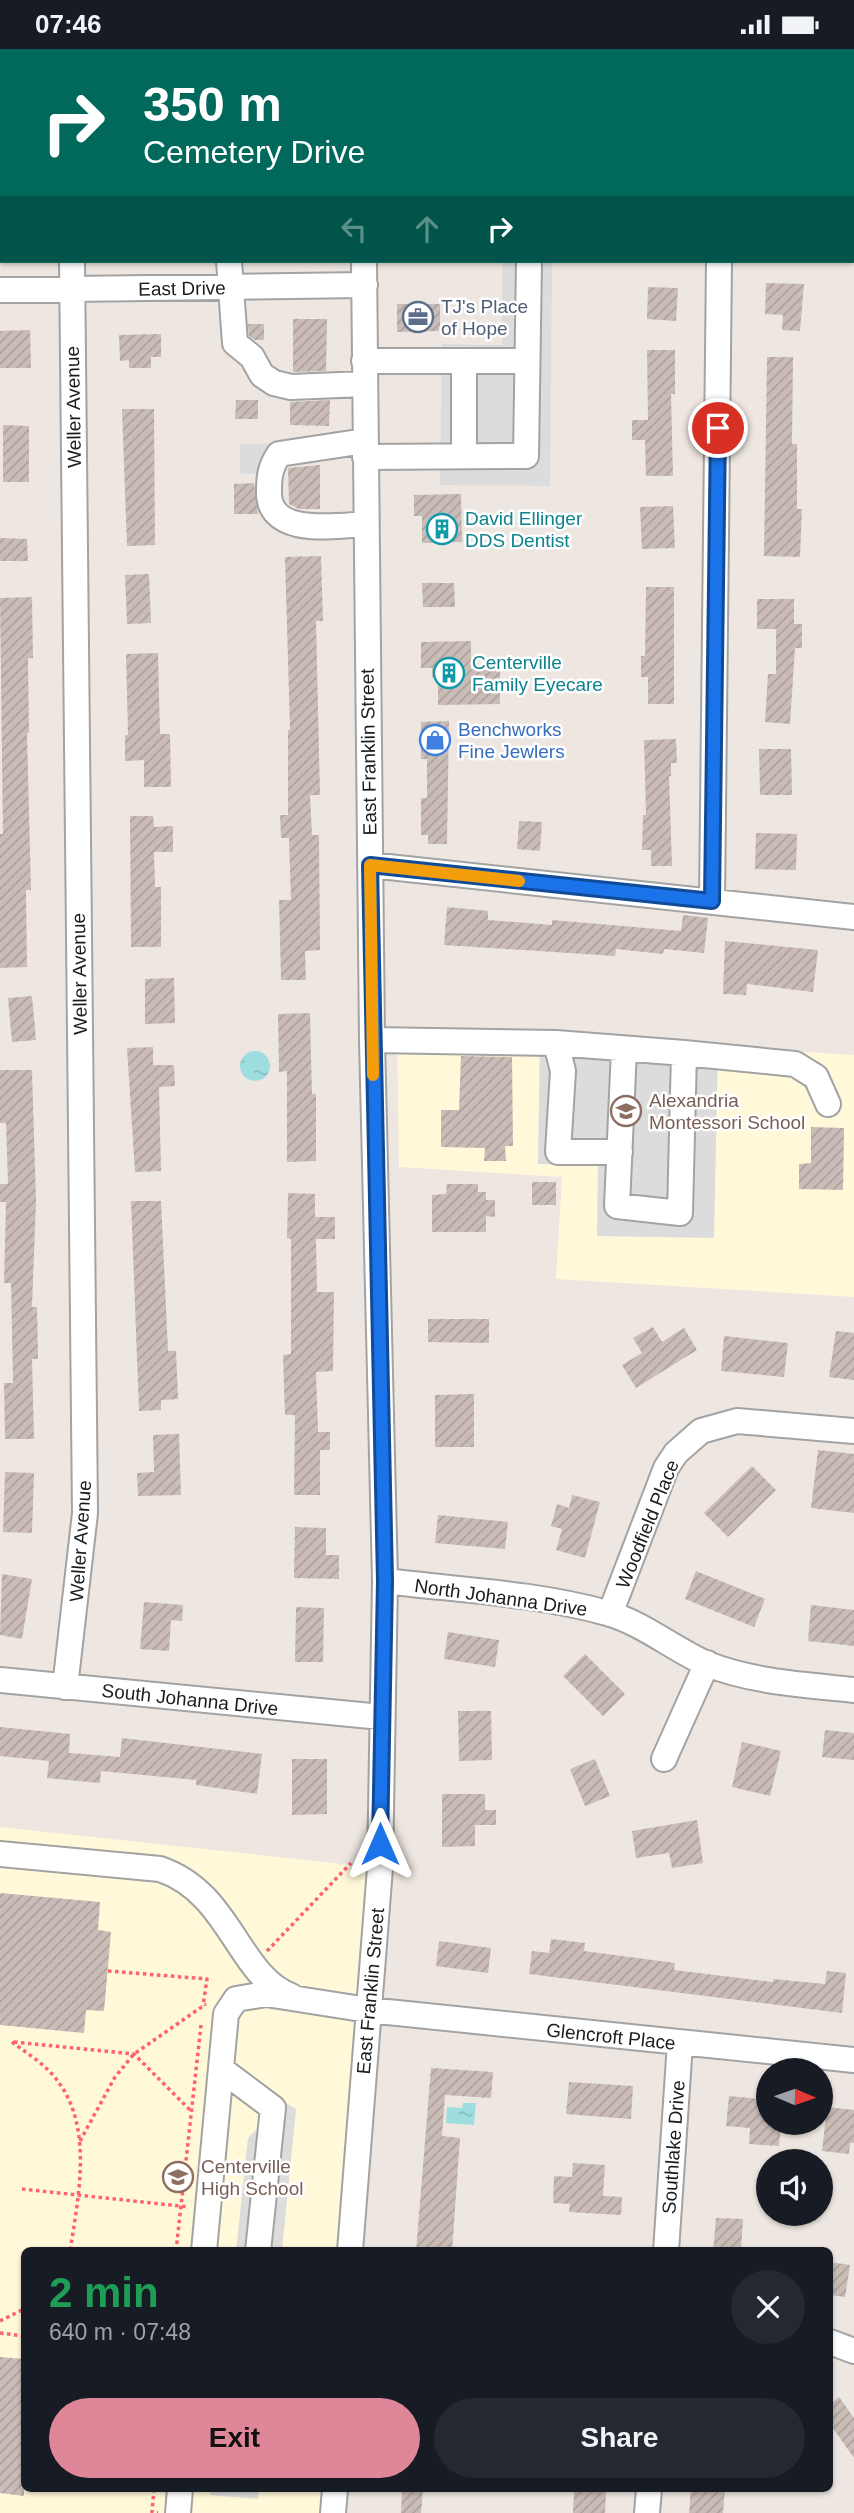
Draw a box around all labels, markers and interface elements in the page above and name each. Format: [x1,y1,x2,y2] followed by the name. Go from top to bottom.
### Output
[35,9,102,39] text: 07:46
[28,77,119,168] icon: right
[143,77,282,131] text: 350 m
[143,134,365,170] text: Cemetery Drive
[335,210,373,248] icon: left
[408,210,446,248] icon: ahead
[481,210,519,248] icon: right
[138,277,226,300] street label: East Drive
[441,296,528,339] place label: TJ's Place of Hope
[401,300,435,334] office icon: TJ's Place of Hope
[62,346,85,468] street label: Weller Avenue
[688,398,748,458] pin
[699,409,737,447] icon: arrive
[465,508,583,551] place label: David Ellinger DDS Dentist
[425,512,459,546] building icon: David Ellinger DDS Dentist
[472,652,603,695] place label: Centerville Family Eyecare
[432,656,466,690] building icon: Centerville Family Eyecare
[357,668,380,836] street label: East Franklin Street
[458,719,565,762] place label: Benchworks Fine Jewlers
[418,723,452,757] shop icon: Benchworks Fine Jewlers
[68,913,91,1035] street label: Weller Avenue
[649,1090,805,1133] place label: Alexandria Montessori School
[609,1094,643,1128] school or university icon: Alexandria Montessori School
[612,1457,683,1592] street label: Woodfield Place
[66,1480,95,1603] street label: Weller Avenue
[413,1575,589,1620] street label: North Johanna Drive
[101,1680,279,1719] street label: South Johanna Drive
[343,1807,417,1881] position arrow
[353,1906,388,2075] street label: East Franklin Street
[545,2019,677,2054] street label: Glencroft Place
[756,2058,833,2135] north arrow
[756,2058,833,2226] map controls
[658,2079,689,2215] street label: Southlake Drive
[756,2149,833,2226] button: sound
[201,2156,303,2199] place label: Centerville High School
[161,2160,195,2194] school or university icon: Centerville High School
[49,2269,159,2316] text: 2 min
[731,2270,805,2344] button: close
[49,2319,191,2345] text: 640 m · 07:48
[49,2398,420,2478] button: Exit
[434,2398,805,2478] button: Share

